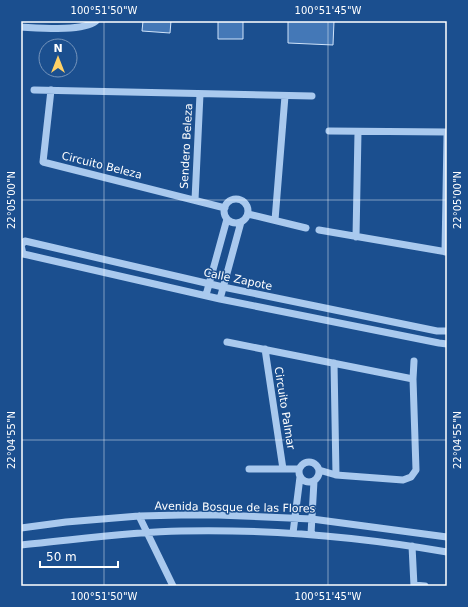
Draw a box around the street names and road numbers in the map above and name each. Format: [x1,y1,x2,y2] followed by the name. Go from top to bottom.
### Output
[178,103,195,189] street label: Sendero Beleza
[60,149,143,182] street label: Circuito Beleza
[202,266,274,293] street label: Calle Zapote
[272,366,298,451] street label: Circuito Palmar
[154,500,316,515] street label: Avenida Bosque de las Flores

